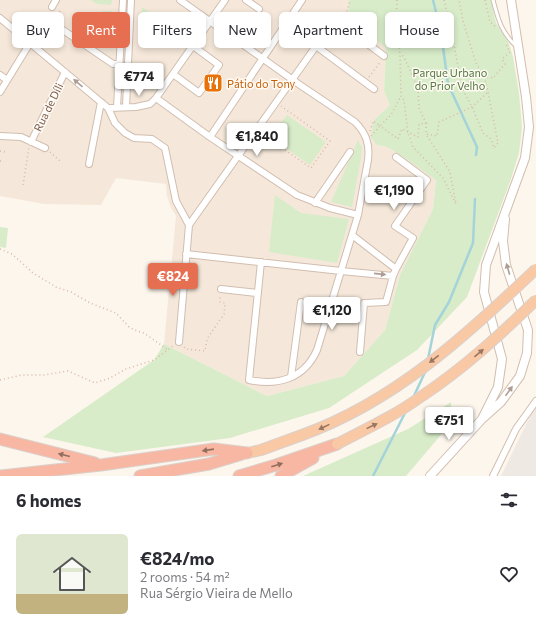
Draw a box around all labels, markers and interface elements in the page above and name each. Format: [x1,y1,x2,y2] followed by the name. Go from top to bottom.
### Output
[12,12,64,48] chip: Buy
[72,12,130,48] chip: Rent
[138,12,206,48] chip: Filters
[214,12,271,48] chip: New
[279,12,377,48] chip: Apartment
[385,12,454,48] chip: House
[115,63,163,97] pin: €774
[413,66,488,92] park label: Parque Urbano do Prior Velho
[124,68,154,84] text: €774
[202,72,224,94] restaurant icon: Pátio do Tony
[227,77,296,90] place label: Pátio do Tony
[72,78,83,87] one-way arrow
[31,81,65,133] street label: Rua de Díli
[224,123,290,157] pin: €1,840
[236,128,278,144] text: €1,840
[361,177,427,211] pin: €1,190
[374,182,414,198] text: €1,190
[149,263,197,297] pin: €824
[505,263,511,275] one-way arrow
[157,268,189,284] text: €824
[374,271,386,277] one-way arrow
[299,297,365,331] pin: €1,120
[312,302,352,318] text: €1,120
[474,348,484,357] one-way arrow
[429,355,440,364] one-way arrow
[505,386,513,396] one-way arrow
[425,407,473,441] pin: €751
[434,412,464,428] text: €751
[366,423,378,429] one-way arrow
[318,424,329,430] one-way arrow
[202,447,214,453] one-way arrow
[57,452,69,458] one-way arrow
[271,462,283,468] one-way arrow
[498,489,520,511] icon: filters
[16,490,81,511] text: 6 homes
[140,548,214,569] text: €824/mo
[48,550,96,598] icon: home
[498,563,520,585] icon: heart
[140,569,230,585] text: 2 rooms · 54 m²
[140,585,293,601] text: Rua Sérgio Vieira de Mello

